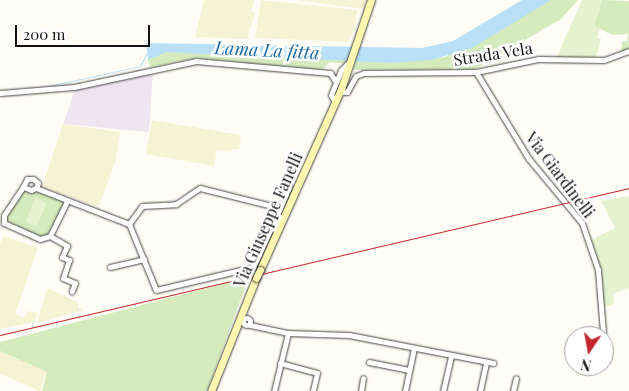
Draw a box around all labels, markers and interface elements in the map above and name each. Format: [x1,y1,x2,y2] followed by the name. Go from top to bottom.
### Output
[18,15,152,47] scale bar
[23,24,65,44] text: 200 m
[214,36,320,64] water label: Lama La fitta
[452,38,534,70] street label: Strada Vela
[522,128,598,222] street label: Via Giardinelli
[230,150,306,290] street label: Via Giuseppe Fanelli
[564,326,614,376] north arrow
[579,355,593,376] text: N

